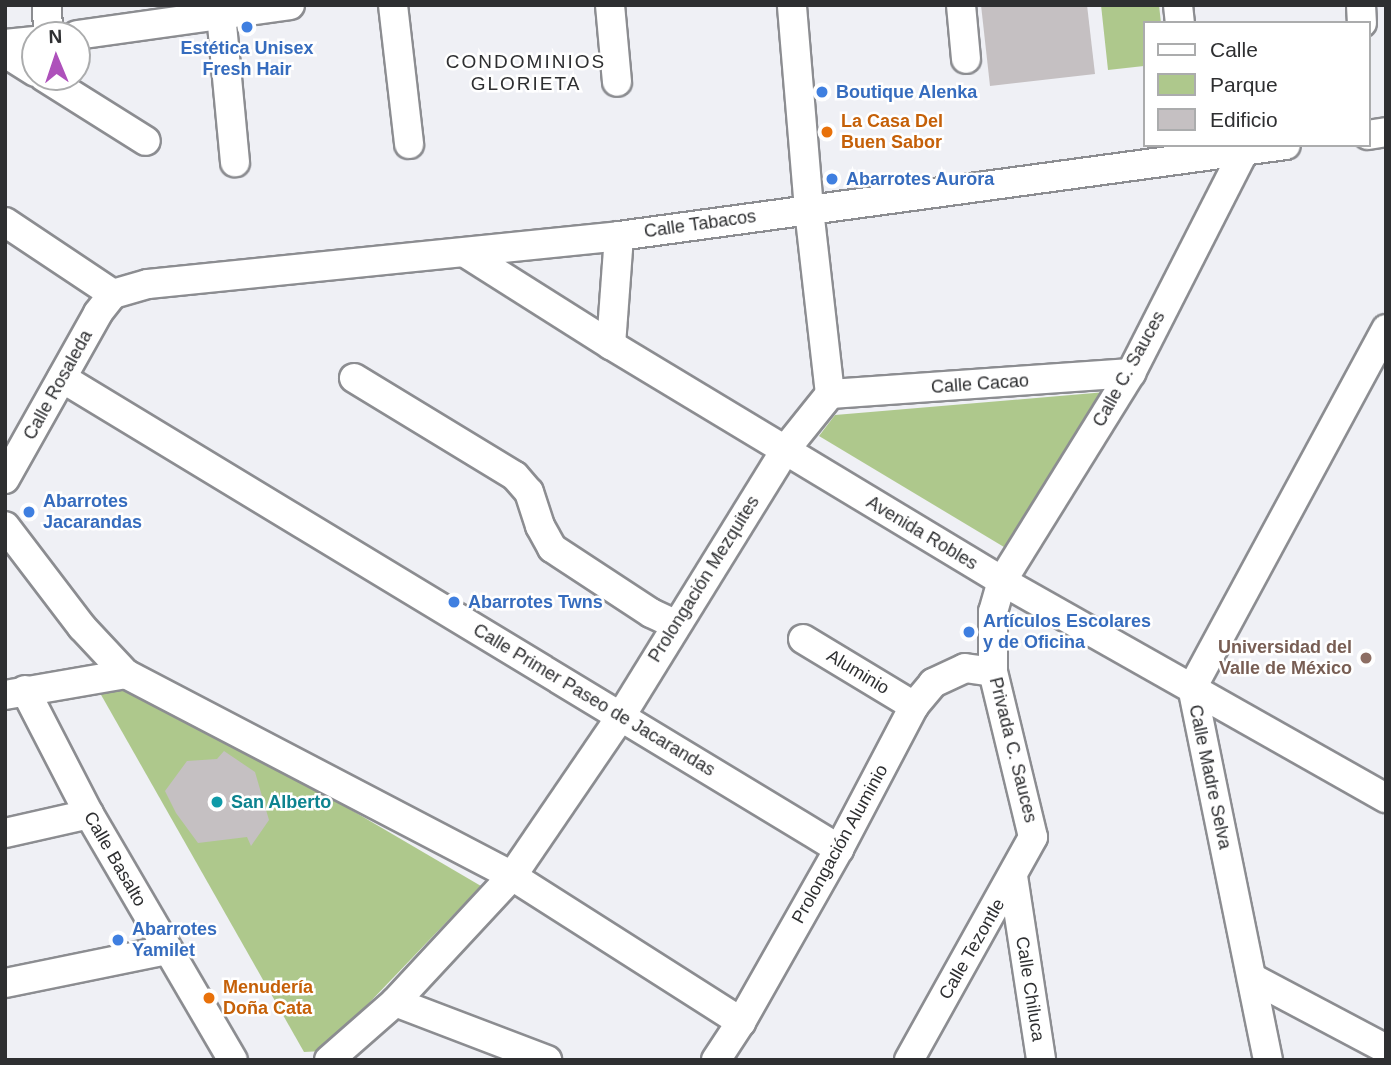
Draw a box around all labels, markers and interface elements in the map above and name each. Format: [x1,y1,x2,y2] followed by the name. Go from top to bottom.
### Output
[239,19,255,35] marker: Estética Unisex Fresh Hair
[21,21,91,91] north arrow
[1142,21,1370,147] legend
[48,26,63,47] text: N
[180,38,314,80] place label: Estética Unisex Fresh Hair
[1210,38,1258,61] text: Calle
[447,51,605,95] district label: CONDOMINIOS GLORIETA
[1210,73,1278,96] text: Parque
[836,81,978,103] place label: Boutique Alenka
[814,84,830,100] marker: Boutique Alenka
[1210,108,1278,131] text: Edificio
[841,111,943,154] place label: La Casa Del Buen Sabor
[819,124,835,140] marker: La Casa Del Buen Sabor
[846,168,995,190] place label: Abarrotes Aurora
[824,171,840,187] marker: Abarrotes Aurora
[643,205,757,243] street label: Calle Tabacos
[1088,307,1170,431] street label: Calle C. Sauces
[19,326,97,444] street label: Calle Rosaleda
[930,370,1030,398] street label: Calle Cacao
[43,491,142,534] place label: Abarrotes Jacarandas
[863,491,981,575] street label: Avenida Robles
[644,492,764,666] street label: Prolongación Mezquites
[21,504,37,520] marker: Abarrotes Jacarandas
[468,591,603,613] place label: Abarrotes Twns
[446,594,462,610] marker: Abarrotes Twns
[983,611,1151,654] place label: Artículos Escolares y de Oficina
[469,619,719,781] street label: Calle Primer Paseo de Jacarandas
[961,624,977,640] marker: Artículos Escolares y de Oficina
[1218,637,1352,680] place label: Universidad del Valle de México
[823,645,893,699] street label: Aluminio
[1358,650,1374,666] marker: Universidad del Valle de México
[984,675,1042,825] street label: Privada C. Sauces
[1184,703,1236,851] street label: Calle Madre Selva
[787,760,893,928] street label: Prolongación Aluminio
[231,791,332,813] place label: San Alberto
[209,794,225,810] marker: San Alberto
[79,808,151,910] street label: Calle Basalto
[934,895,1010,1003] street label: Calle Tezontle
[132,919,217,962] place label: Abarrotes Yamilet
[110,932,126,948] marker: Abarrotes Yamilet
[1011,935,1049,1043] street label: Calle Chiluca
[223,977,313,1020] place label: Menudería Doña Cata
[201,990,217,1006] marker: Menudería Doña Cata

